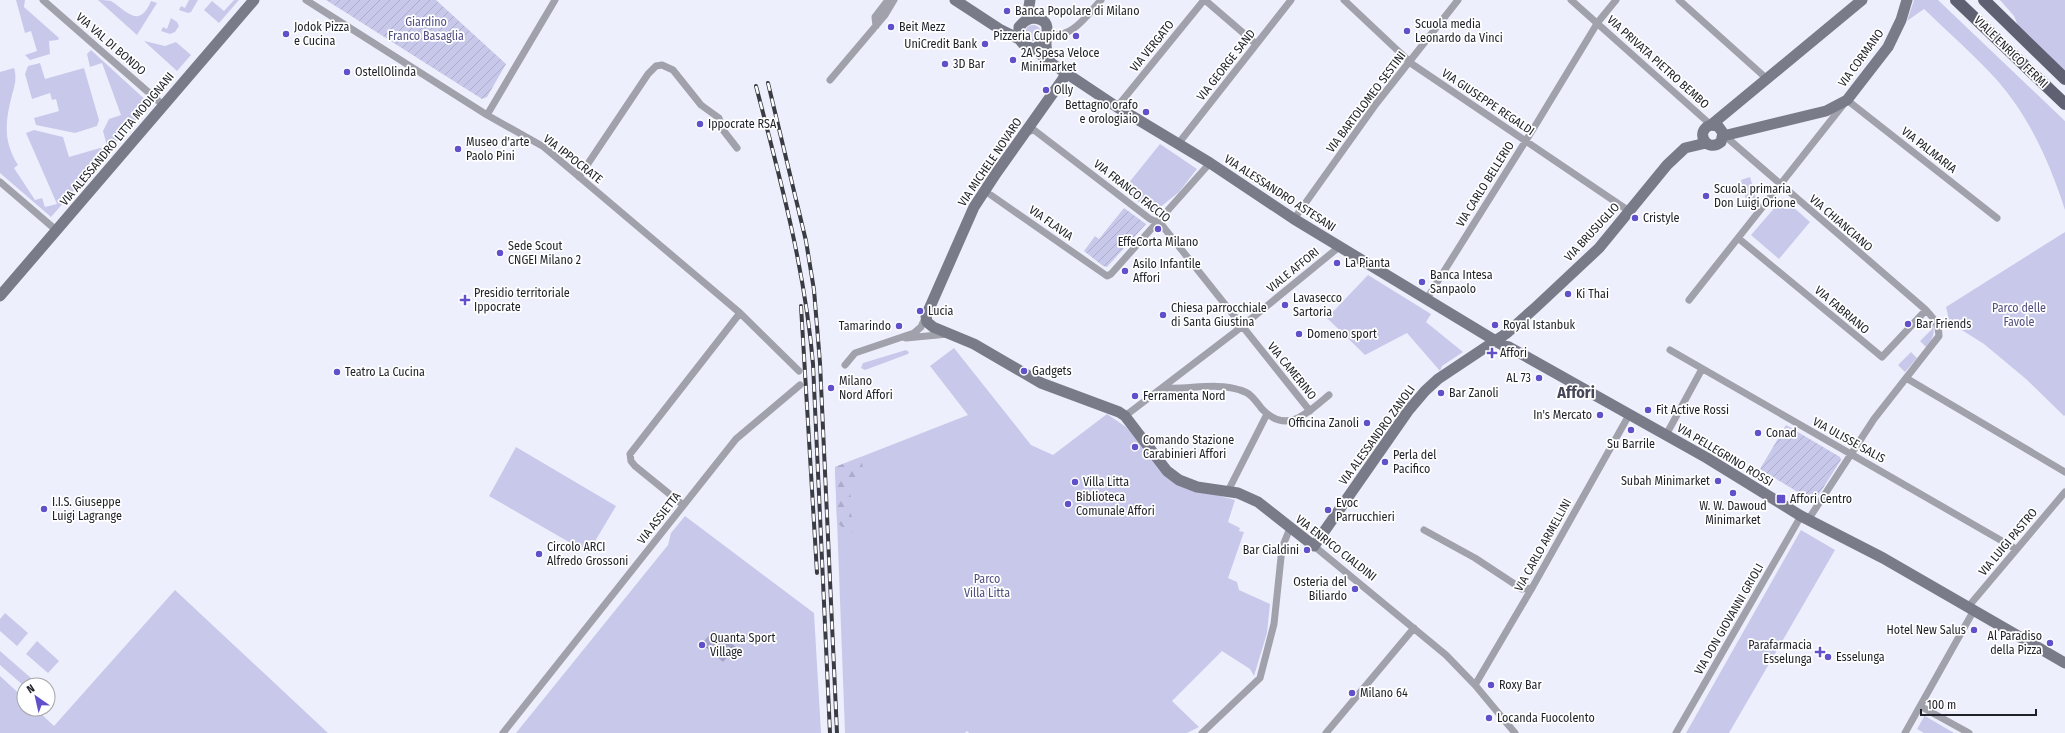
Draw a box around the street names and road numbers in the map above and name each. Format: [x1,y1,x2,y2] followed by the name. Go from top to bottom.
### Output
[73,10,149,78] street label: VIA VAL DI BONDO
[1604,13,1712,111] street label: VIA PRIVATA PIETRO BEMBO
[1971,13,2051,91] street label: VIALE ENRICO FERMI
[1127,18,1177,74] street label: VIA VERGATO
[1835,26,1887,90] street label: VIA CORMANO
[1194,27,1258,103] street label: VIA GEORGE SAND
[1323,49,1409,155] street label: VIA BARTOLOMEO SESTINI
[1439,66,1537,138] street label: VIA GIUSEPPE REGALDI
[57,70,177,208] street label: VIA ALESSANDRO LITTA MODIGNANI
[955,115,1025,209] street label: VIA MICHELE NOVARO
[1899,124,1960,176] street label: VIA PALMARIA
[541,132,606,187] street label: VIA IPPOCRATE
[1453,139,1517,229] street label: VIA CARLO BELLERIO
[1222,152,1338,234] street label: VIA ALESSANDRO ASTESANI
[1091,157,1173,225] street label: VIA FRANCO FACCIO
[1807,192,1875,254] street label: VIA CHIANCIANO
[1562,200,1622,264] street label: VIA BRUSUGLIO
[1026,203,1076,244] street label: VIA FLAVIA
[1264,245,1322,295] street label: VIALE AFFORI
[1812,283,1872,337] street label: VIA FABRIANO
[1265,340,1319,402] street label: VIA CAMERINO
[1336,382,1418,488] street label: VIA ALESSANDRO ZANOLI
[1810,414,1888,466] street label: VIA ULISSE SALIS
[1674,421,1776,489] street label: VIA PELLEGRINO ROSSI
[634,489,684,547] street label: VIA ASSIETTA
[1512,496,1574,594] street label: VIA CARLO ARMELLINI
[1976,505,2040,579] street label: VIA LUIGI PASTRO
[1293,512,1379,584] street label: VIA ENRICO CIALDINI
[1691,561,1767,677] street label: VIA DON GIOVANNI GRIOLI

